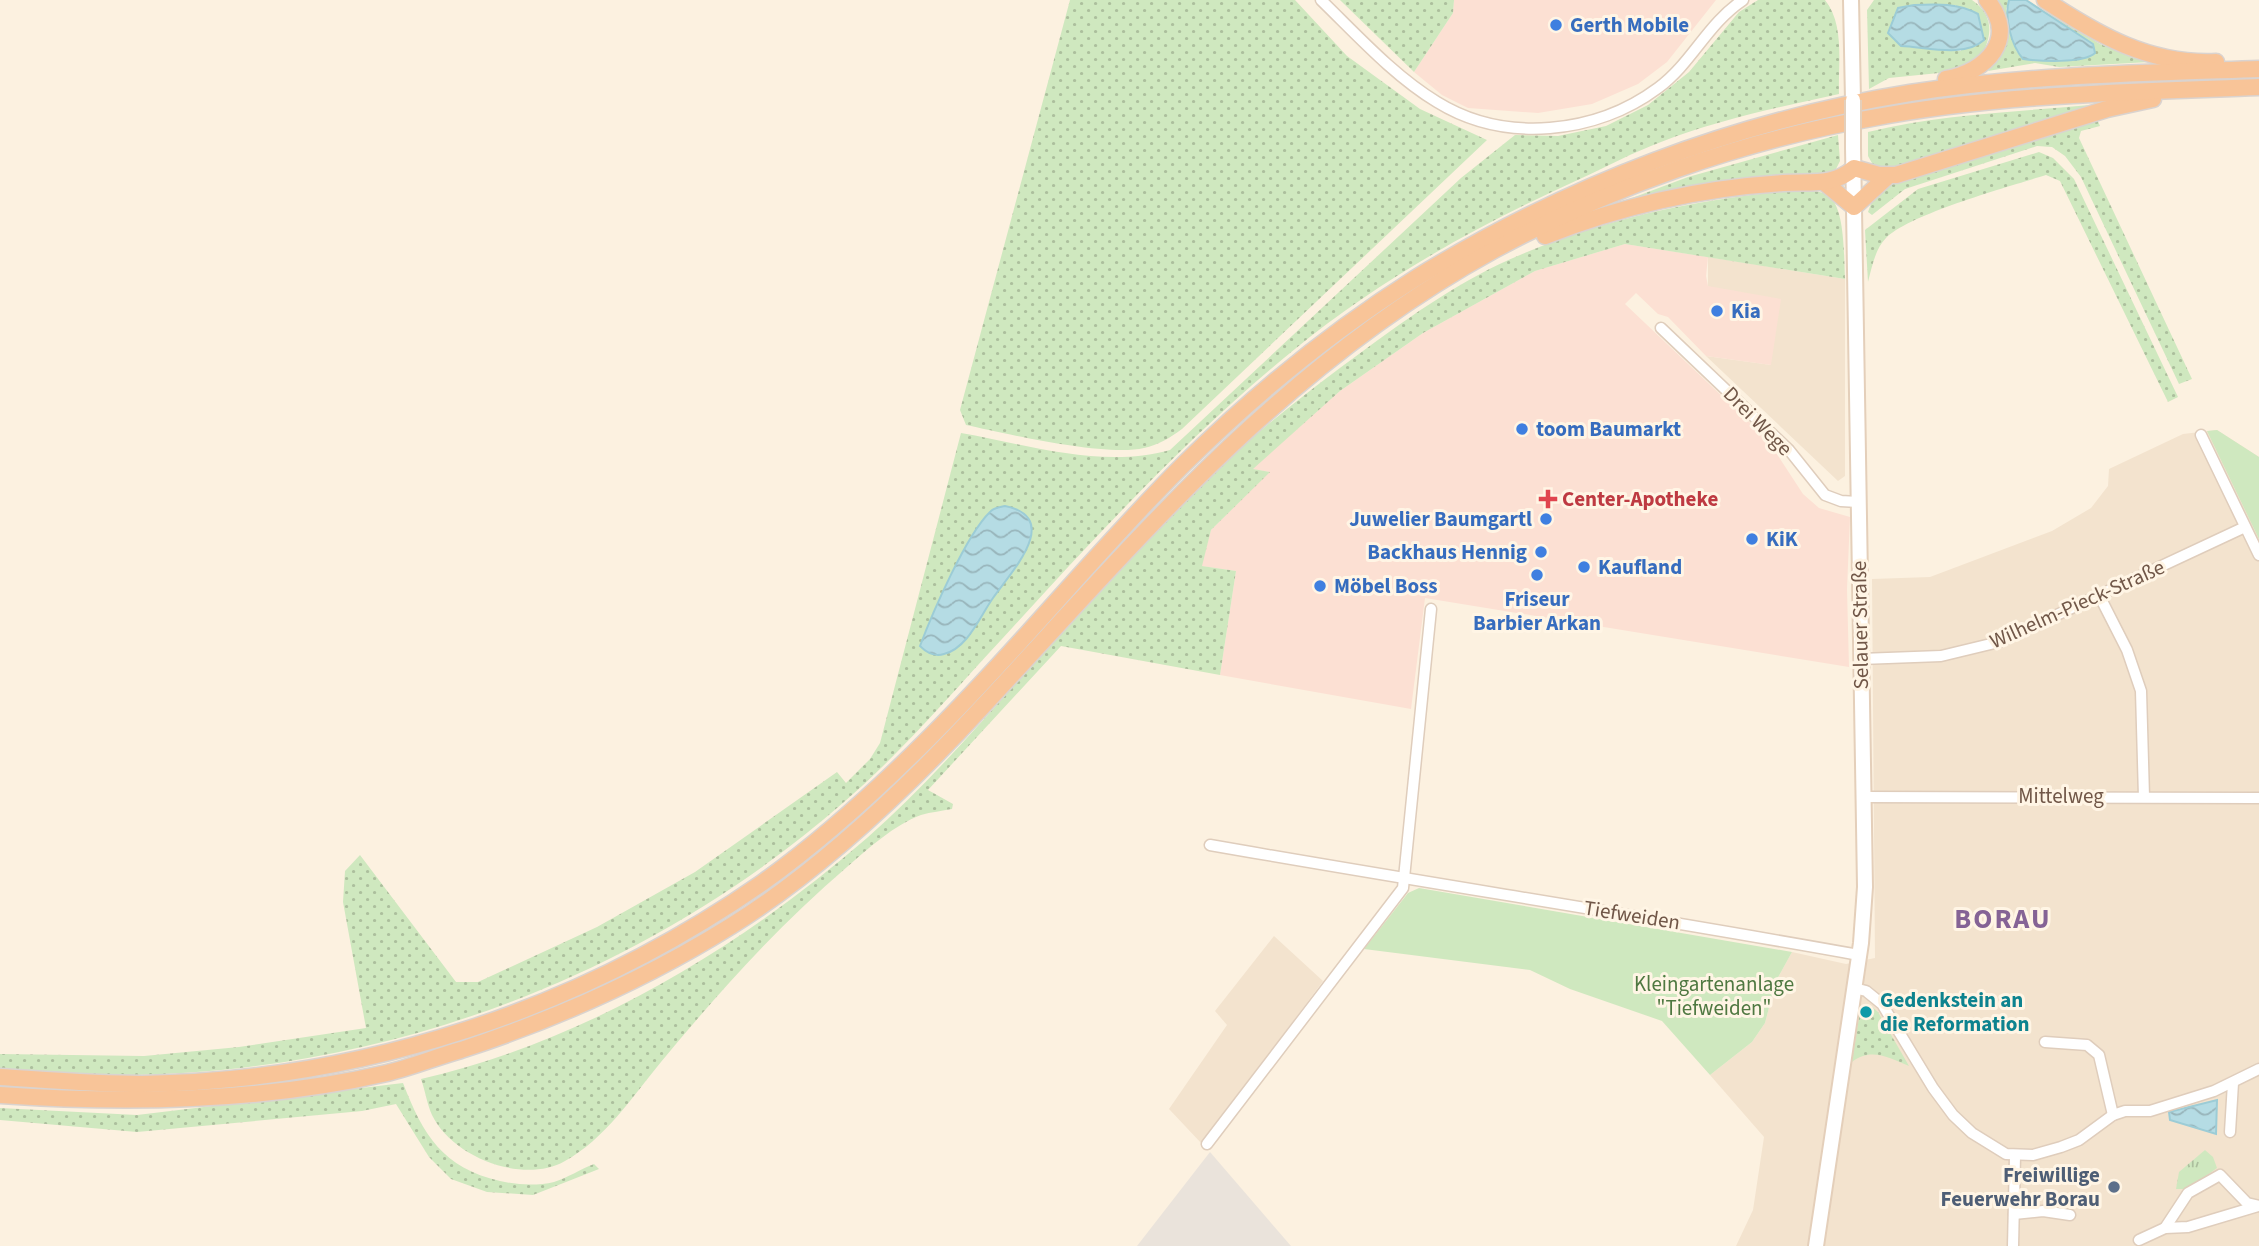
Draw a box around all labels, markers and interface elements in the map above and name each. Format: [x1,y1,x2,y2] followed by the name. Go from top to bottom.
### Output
[1570,10,1689,40] place label: Gerth Mobile
[1548,17,1564,33] marker: Gerth Mobile
[1731,296,1761,326] place label: Kia
[1709,303,1725,319] marker: Kia
[1717,380,1799,462] street label: Drei Wege
[1536,414,1681,444] place label: toom Baumarkt
[1514,421,1530,437] marker: toom Baumarkt
[1562,484,1718,514] place label: Center-Apotheke
[1540,491,1556,507] marker: Center-Apotheke
[1349,504,1532,534] place label: Juwelier Baumgartl
[1538,511,1554,527] marker: Juwelier Baumgartl
[1766,524,1799,554] place label: KiK
[1744,531,1760,547] marker: KiK
[1367,537,1527,567] place label: Backhaus Hennig
[1533,544,1549,560] marker: Backhaus Hennig
[1598,552,1682,582] place label: Kaufland
[1985,552,2169,656] street label: Wilhelm-Pieck-Straße
[1576,559,1592,575] marker: Kaufland
[1844,560,1876,690] street label: Selauer Straße
[1529,567,1545,583] marker: Friseur Barbier Arkan
[1334,571,1438,601] place label: Möbel Boss
[1312,578,1328,594] marker: Möbel Boss
[1473,584,1601,638] place label: Friseur Barbier Arkan
[2018,781,2104,811] street label: Mittelweg
[1582,893,1682,937] street label: Tiefweiden
[1954,899,2052,939] district label: BORAU
[1634,969,1794,1023] park label: Kleingartenanlage "Tiefweiden"
[1880,985,2030,1039] place label: Gedenkstein an die Reformation
[1858,1004,1874,1020] marker: Gedenkstein an die Reformation
[1941,1160,2100,1214] place label: Freiwillige Feuerwehr Borau
[2106,1179,2122,1195] marker: Freiwillige Feuerwehr Borau

